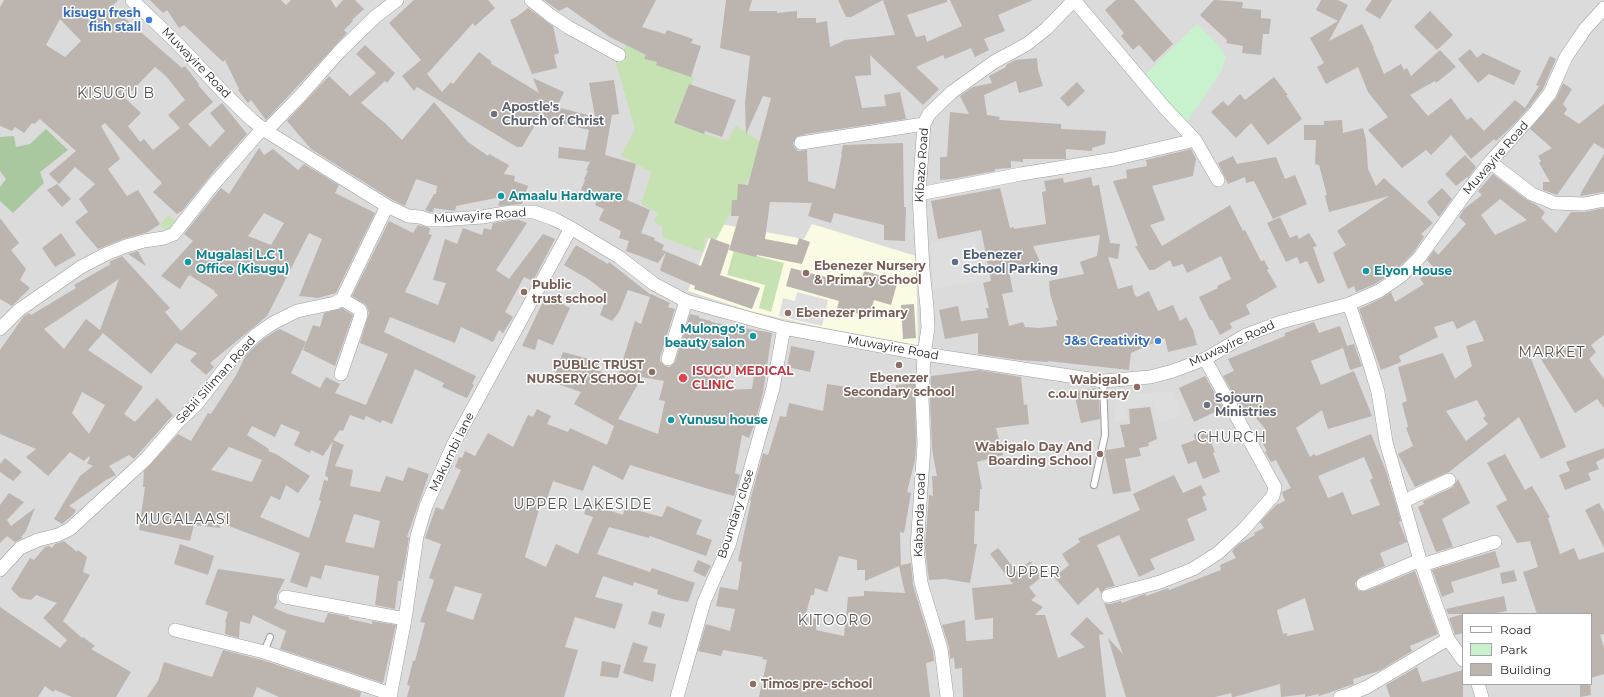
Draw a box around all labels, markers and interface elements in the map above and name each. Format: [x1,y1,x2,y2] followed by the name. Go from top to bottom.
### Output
[63,6,141,34] place label: kisugu fresh fish stall
[144,15,154,25] marker: kisugu fresh fish stall
[159,25,233,101] street label: Muwayire Road
[77,86,155,102] district label: KISUGU B
[502,100,604,128] place label: Apostle's Church of Christ
[489,109,499,119] marker: Apostle's Church of Christ
[1460,118,1532,198] street label: Muwayire Road
[912,127,932,203] street label: Kibazo Road
[509,189,622,203] place label: Amaalu Hardware
[496,191,506,201] marker: Amaalu Hardware
[433,206,527,226] street label: Muwayire Road
[196,248,289,276] place label: Mugalasi L.C 1 Office (Kisugu)
[963,248,1058,276] place label: Ebenezer School Parking
[183,257,193,267] marker: Mugalasi L.C 1 Office (Kisugu)
[950,257,960,267] marker: Ebenezer School Parking
[814,259,926,287] place label: Ebenezer Nursery & Primary School
[1374,264,1452,278] place label: Elyon House
[1361,266,1371,276] marker: Elyon House
[801,268,811,278] marker: Ebenezer Nursery & Primary School
[532,278,607,306] place label: Public trust school
[519,287,529,297] marker: Public trust school
[796,306,908,320] place label: Ebenezer primary
[783,308,793,318] marker: Ebenezer primary
[1187,318,1277,370] street label: Muwayire Road
[665,322,745,350] place label: Mulongo's beauty salon
[748,331,758,341] marker: Mulongo's beauty salon
[846,333,940,363] street label: Muwayire Road
[173,334,259,426] street label: Sebii Siliman Road
[1065,334,1150,348] place label: J&s Creativity
[1153,336,1163,346] marker: J&s Creativity
[1519,345,1585,361] district label: MARKET
[527,358,644,386] place label: PUBLIC TRUST NURSERY SCHOOL
[894,360,904,370] marker: Ebenezer Secondary school
[692,364,793,392] place label: ISUGU MEDICAL CLINIC
[647,367,657,377] marker: PUBLIC TRUST NURSERY SCHOOL
[844,371,954,399] place label: Ebenezer Secondary school
[677,372,689,384] marker: ISUGU MEDICAL CLINIC
[1048,373,1129,401] place label: Wabigalo c.o.u nursery
[1132,382,1142,392] marker: Wabigalo c.o.u nursery
[1215,391,1276,419] place label: Sojourn Ministries
[1202,400,1212,410] marker: Sojourn Ministries
[427,410,477,494] street label: Makumbi lane
[679,413,768,427] place label: Yunusu house
[666,415,676,425] marker: Yunusu house
[1197,430,1267,446] district label: CHURCH
[975,440,1092,468] place label: Wabigalo Day And Boarding School
[1095,449,1105,459] marker: Wabigalo Day And Boarding School
[715,468,757,560] street label: Boundary close
[911,473,929,557] street label: Kabanda road
[513,497,653,513] district label: UPPER LAKESIDE
[135,512,231,528] district label: MUGALAASI
[1005,565,1061,581] district label: UPPER
[798,613,872,629] district label: KITOORO
[1462,613,1592,685] legend
[1500,622,1531,637] text: Road
[1500,642,1527,657] text: Park
[1500,662,1551,677] text: Building
[761,677,872,691] place label: Timos pre- school
[748,679,758,689] marker: Timos pre- school

